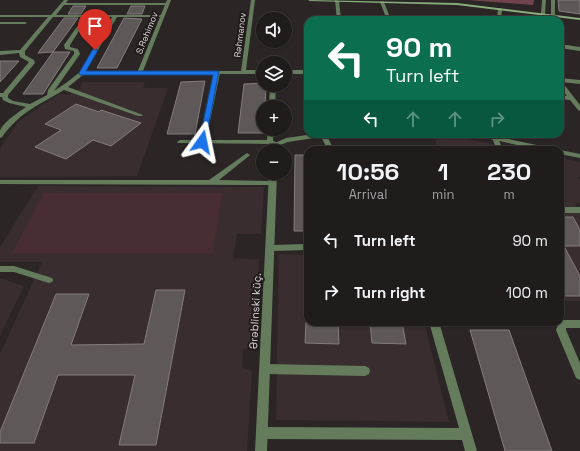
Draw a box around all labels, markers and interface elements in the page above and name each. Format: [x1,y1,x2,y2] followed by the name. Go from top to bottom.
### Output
[78,9,112,50] pin
[133,10,161,56] street label: S.Rəhimov
[231,12,249,58] street label: Rəhmanov
[256,12,292,180] map controls
[256,12,292,48] button: sound
[84,15,106,37] icon: arrive
[386,29,452,65] text: 90 m
[320,32,372,84] icon: left
[256,56,292,92] button: layers
[386,64,459,87] text: Turn left
[256,100,292,136] button: +
[360,108,382,130] icon: left
[402,108,424,130] icon: ahead
[444,108,466,130] icon: ahead
[486,108,508,130] icon: right
[181,121,223,163] position arrow
[256,144,292,180] button: −
[337,156,399,187] text: 10:56
[438,156,449,187] text: 1
[487,156,531,187] text: 230
[349,186,387,203] text: Arrival
[432,186,454,203] text: min
[504,186,515,203] text: m
[320,229,342,251] icon: left
[354,231,416,250] text: Turn left
[512,231,548,250] text: 90 m
[246,272,264,349] street label: Ərəblinski küç.
[320,281,342,303] icon: right
[354,283,425,302] text: Turn right
[506,283,548,302] text: 100 m

